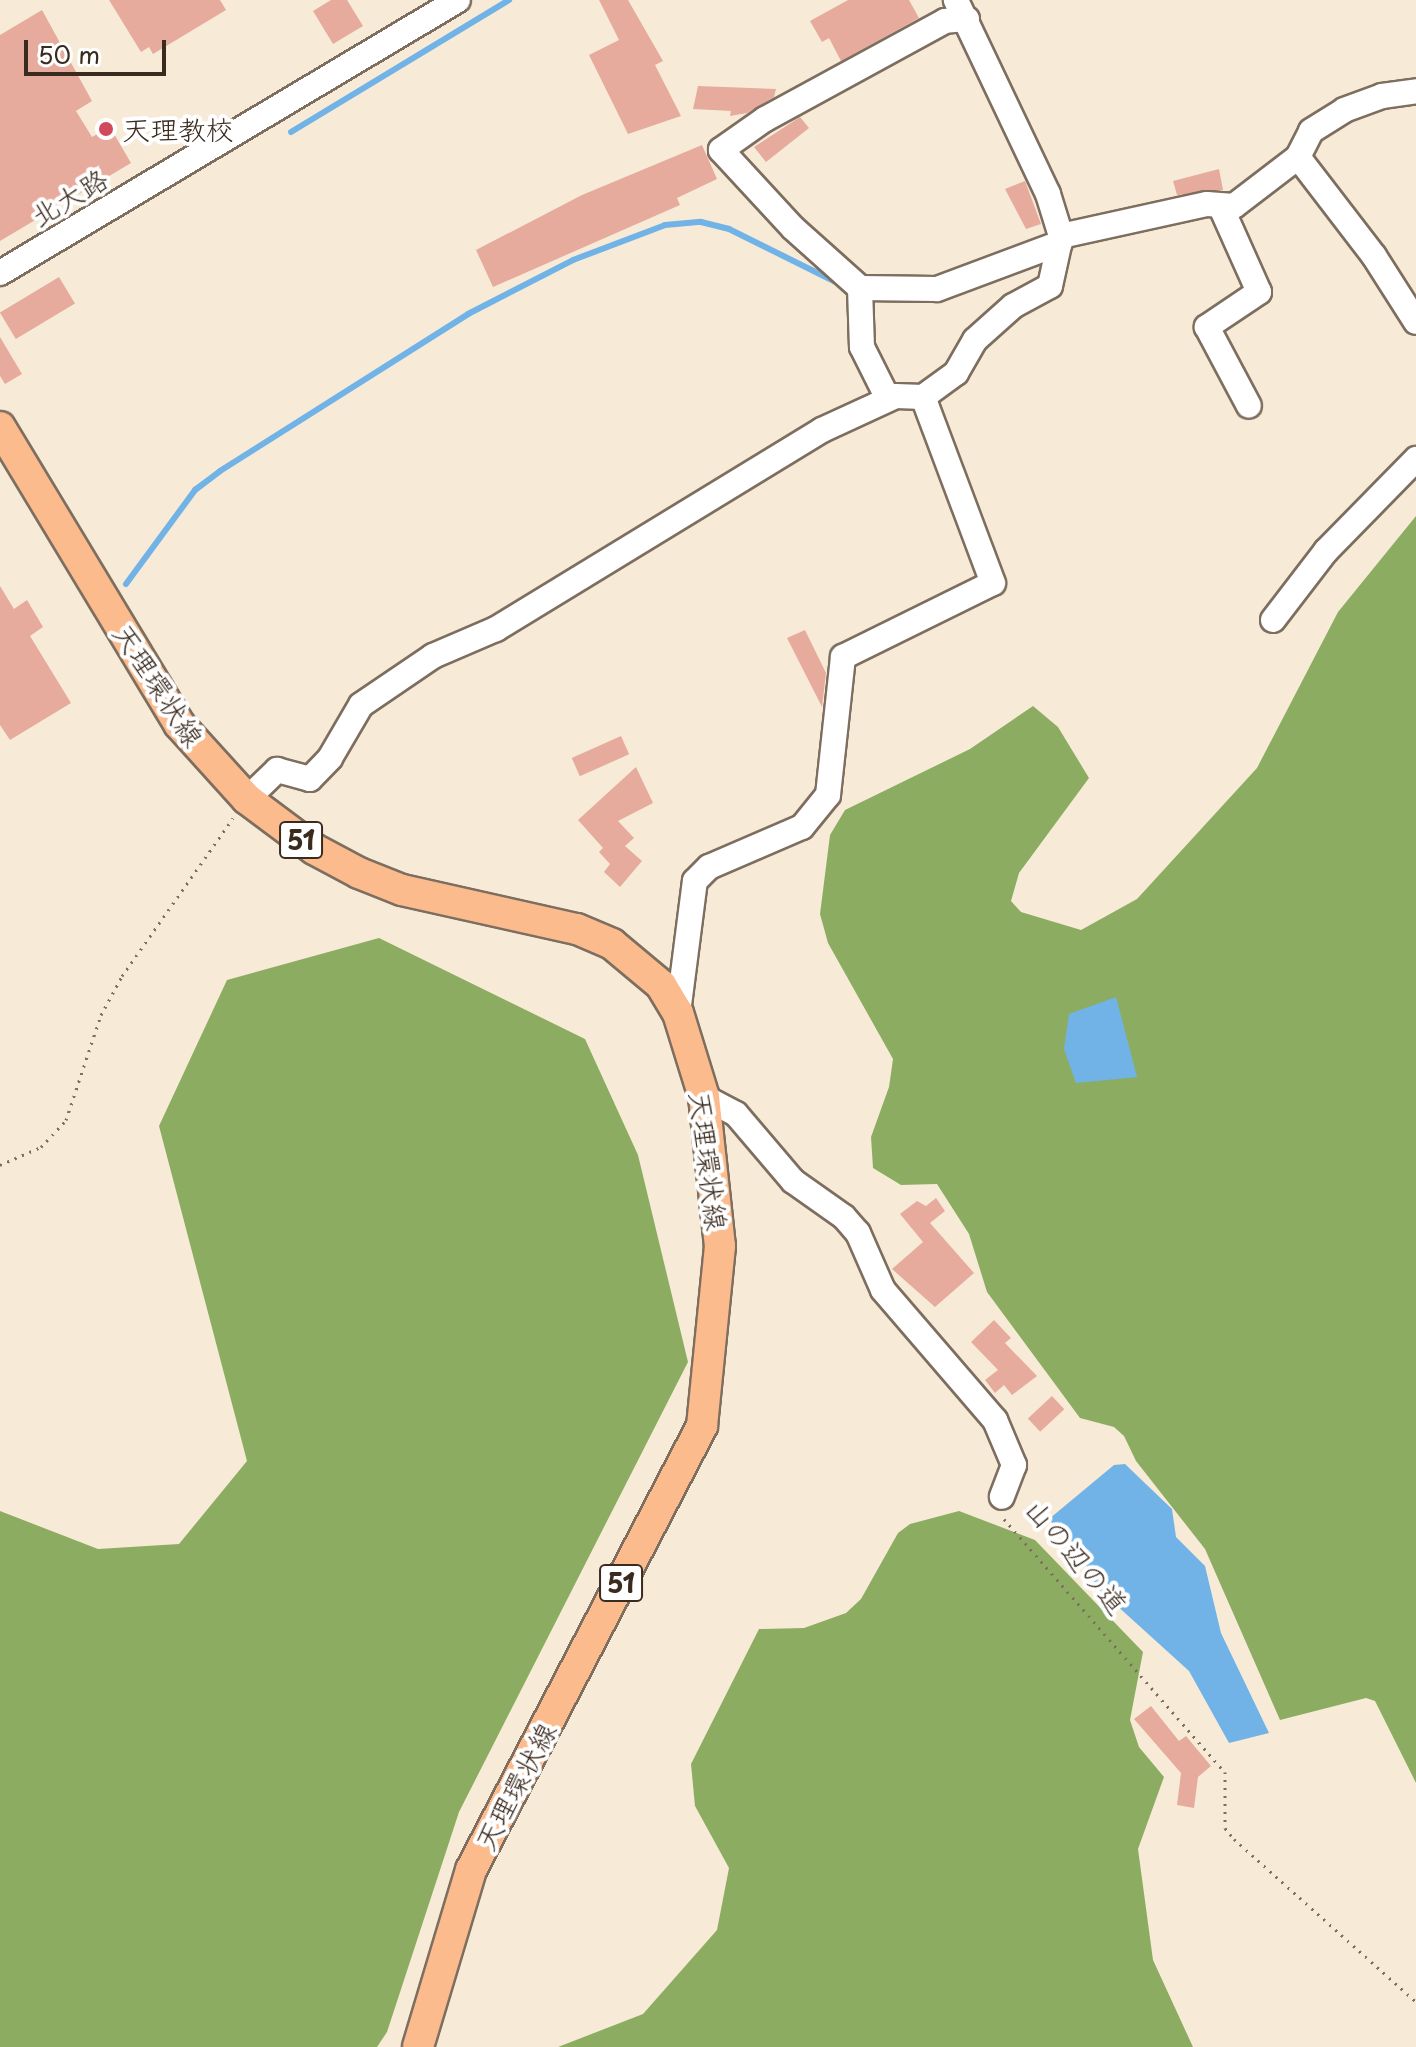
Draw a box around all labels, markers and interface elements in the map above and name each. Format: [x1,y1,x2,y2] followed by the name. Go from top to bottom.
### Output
[28,24,170,74] scale bar
[38,36,100,72] text: 50 m
[122,112,234,146] place label: 天理教校
[97,120,115,138] marker: 天理教校
[24,161,114,233] street label: 北大路
[107,617,211,753] street label: 天理環状線
[279,818,323,862] road number: 51
[684,1089,734,1233] street label: 天理環状線
[1019,1492,1135,1620] street label: 山の辺の道
[599,1561,643,1605] road number: 51
[467,1716,563,1856] street label: 天理環状線

